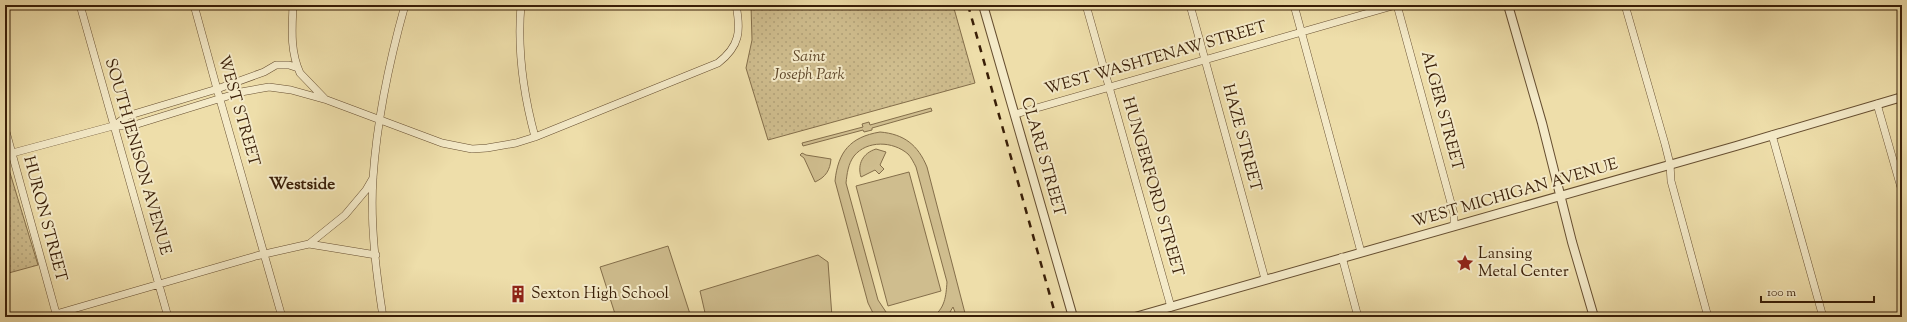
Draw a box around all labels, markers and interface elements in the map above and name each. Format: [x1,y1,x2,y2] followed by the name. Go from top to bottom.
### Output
[1042,16,1270,102] street label: WEST WASHTENAW STREET
[772,46,845,87] park label: Saint Joseph Park
[1414,49,1468,173] street label: ALGER STREET
[211,53,265,169] street label: WEST STREET
[98,56,176,258] street label: SOUTH JENISON AVENUE
[1216,82,1266,194] street label: HAZE STREET
[1014,95,1070,219] street label: CLARE STREET
[1115,95,1189,279] street label: HUNGERFORD STREET
[1409,153,1621,234] street label: WEST MICHIGAN AVENUE
[16,154,72,284] street label: HURON STREET
[269,173,335,197] district label: Westside
[1478,243,1569,284] place label: Lansing Metal Center
[1455,253,1475,273] place icon: Lansing Metal Center
[1761,278,1874,304] scale bar
[531,283,670,306] place label: Sexton High School
[508,284,528,304] building icon: Sexton High School
[1767,284,1796,302] text: 100 m

